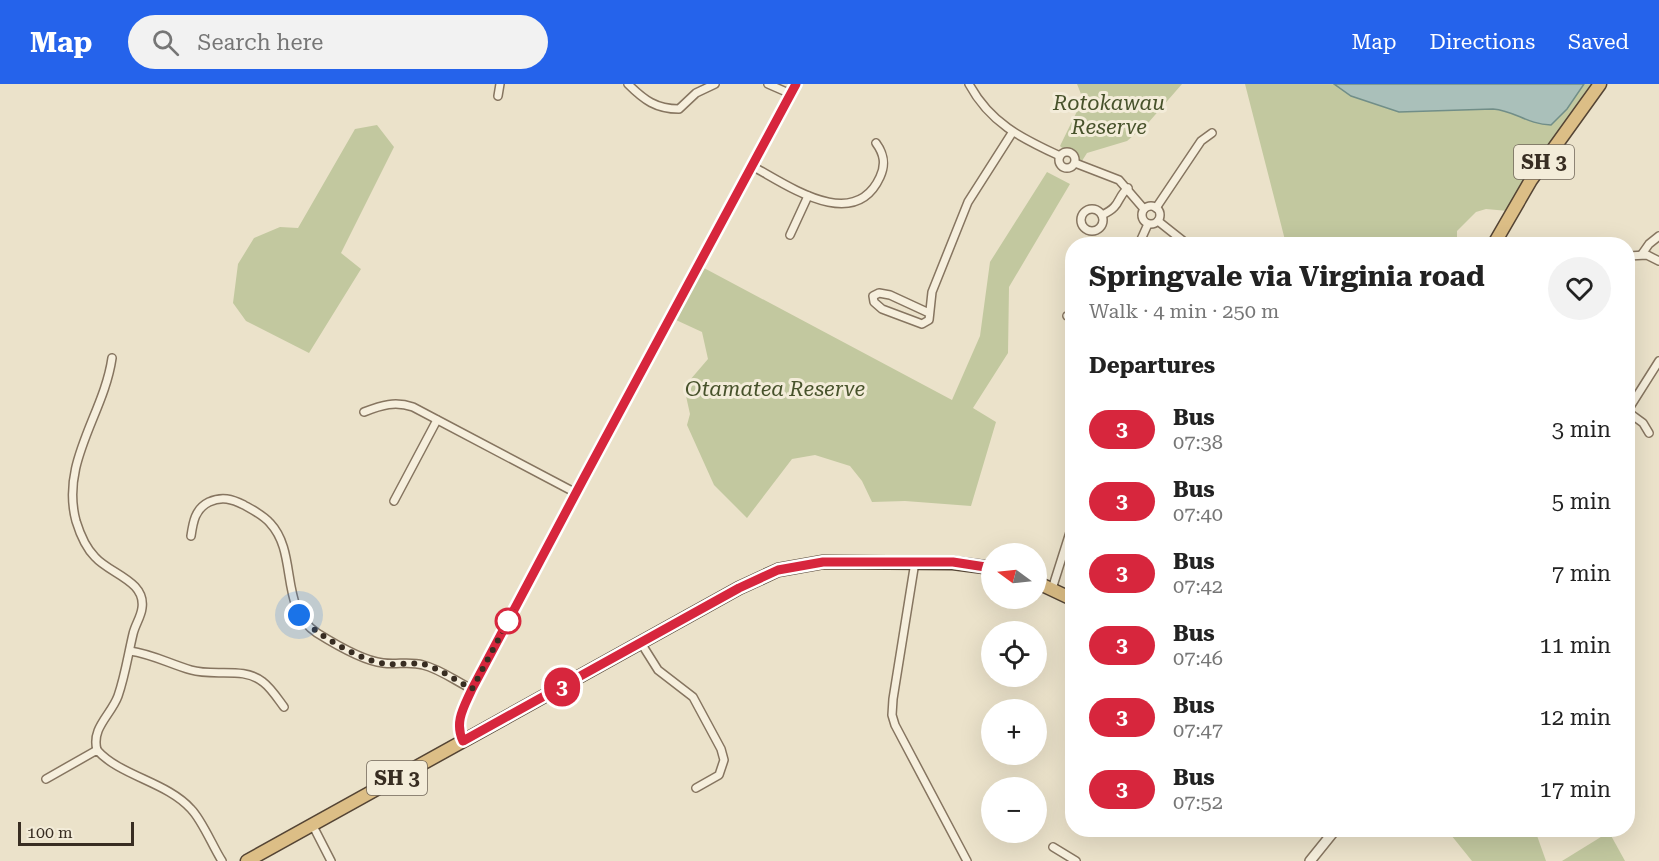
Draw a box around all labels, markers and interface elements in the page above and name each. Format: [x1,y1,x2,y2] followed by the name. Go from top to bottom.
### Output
[128,15,548,69] search box
[30,26,92,59] text: Map
[149,26,182,59] icon: search
[197,30,323,55] text: Search here
[1352,30,1396,54] text: Map
[1429,30,1535,54] text: Directions
[1568,30,1629,54] text: Saved
[1052,91,1165,139] park label: Rotokawau Reserve
[1514,145,1574,179] road number: SH 3
[1548,257,1611,320] button: heart
[1089,260,1485,293] text: Springvale via Virginia road
[1089,299,1279,323] text: Walk · 4 min · 250 m
[1089,353,1215,378] text: Departures
[685,377,865,401] park label: Otamatea Reserve
[1173,405,1215,430] text: Bus
[1116,417,1128,441] text: 3
[1552,417,1611,442] text: 3 min
[1173,430,1223,454] text: 07:38
[1173,477,1215,502] text: Bus
[1116,489,1128,513] text: 3
[1552,489,1611,514] text: 5 min
[1173,502,1223,526] text: 07:40
[981,543,1047,609] north arrow
[981,543,1047,843] map controls
[1173,549,1215,574] text: Bus
[1116,561,1128,585] text: 3
[1552,561,1611,586] text: 7 min
[1173,574,1223,598] text: 07:42
[284,600,314,630] your location
[495,608,521,634] unlabelled marker
[981,621,1047,687] button: locate
[1173,621,1215,646] text: Bus
[1116,633,1128,657] text: 3
[1540,633,1611,658] text: 11 min
[1173,646,1223,670] text: 07:46
[542,668,582,706] line badge: 3
[556,675,568,699] text: 3
[1173,693,1215,718] text: Bus
[981,699,1047,765] button: +
[1116,705,1128,729] text: 3
[1540,705,1611,730] text: 12 min
[1173,718,1223,742] text: 07:47
[367,761,427,795] road number: SH 3
[1173,765,1215,790] text: Bus
[981,777,1047,843] button: −
[1116,777,1128,801] text: 3
[1540,777,1611,802] text: 17 min
[1173,790,1223,814] text: 07:52
[18,819,134,846] scale bar
[27,823,73,842] text: 100 m

